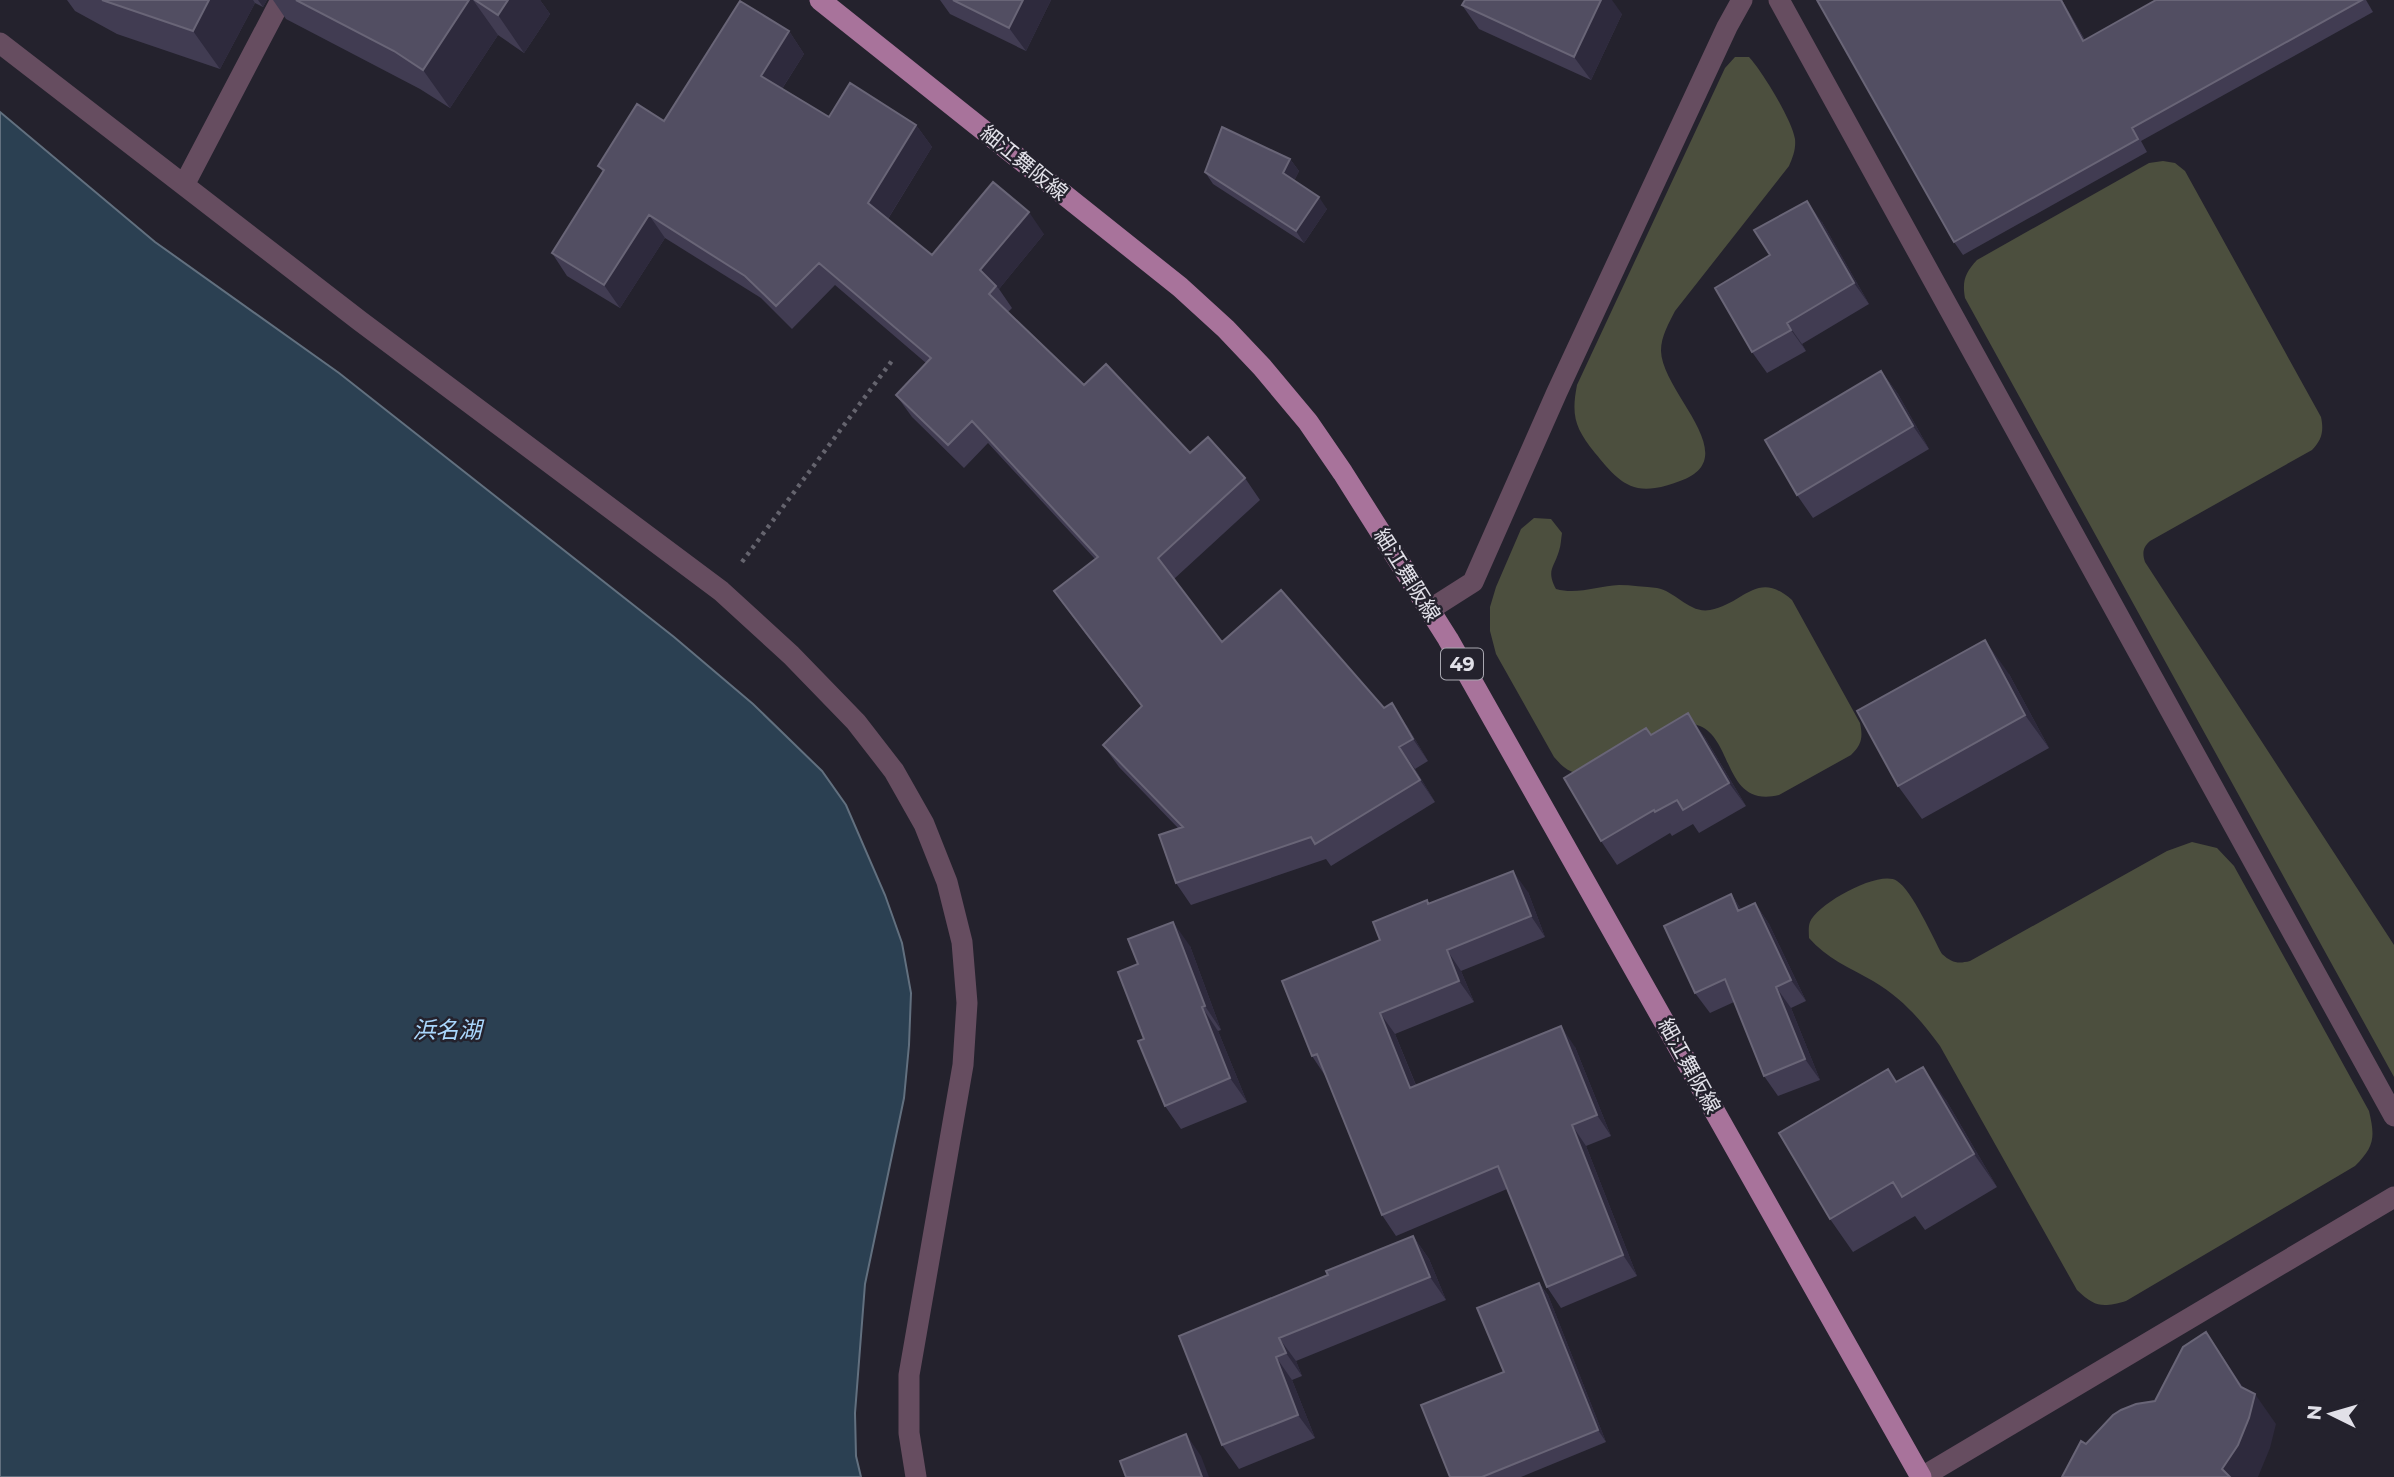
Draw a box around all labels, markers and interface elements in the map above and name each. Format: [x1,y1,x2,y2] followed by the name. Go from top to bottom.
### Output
[976,120,1073,205] street label: 細江舞阪線
[1369,524,1446,626] street label: 細江舞阪線
[1441,649,1483,680] road number: 49
[1653,1014,1726,1118] street label: 細江舞阪線
[413,1016,485,1044] water label: 浜名湖
[2296,1379,2366,1449] north arrow
[2302,1404,2327,1421] text: N

